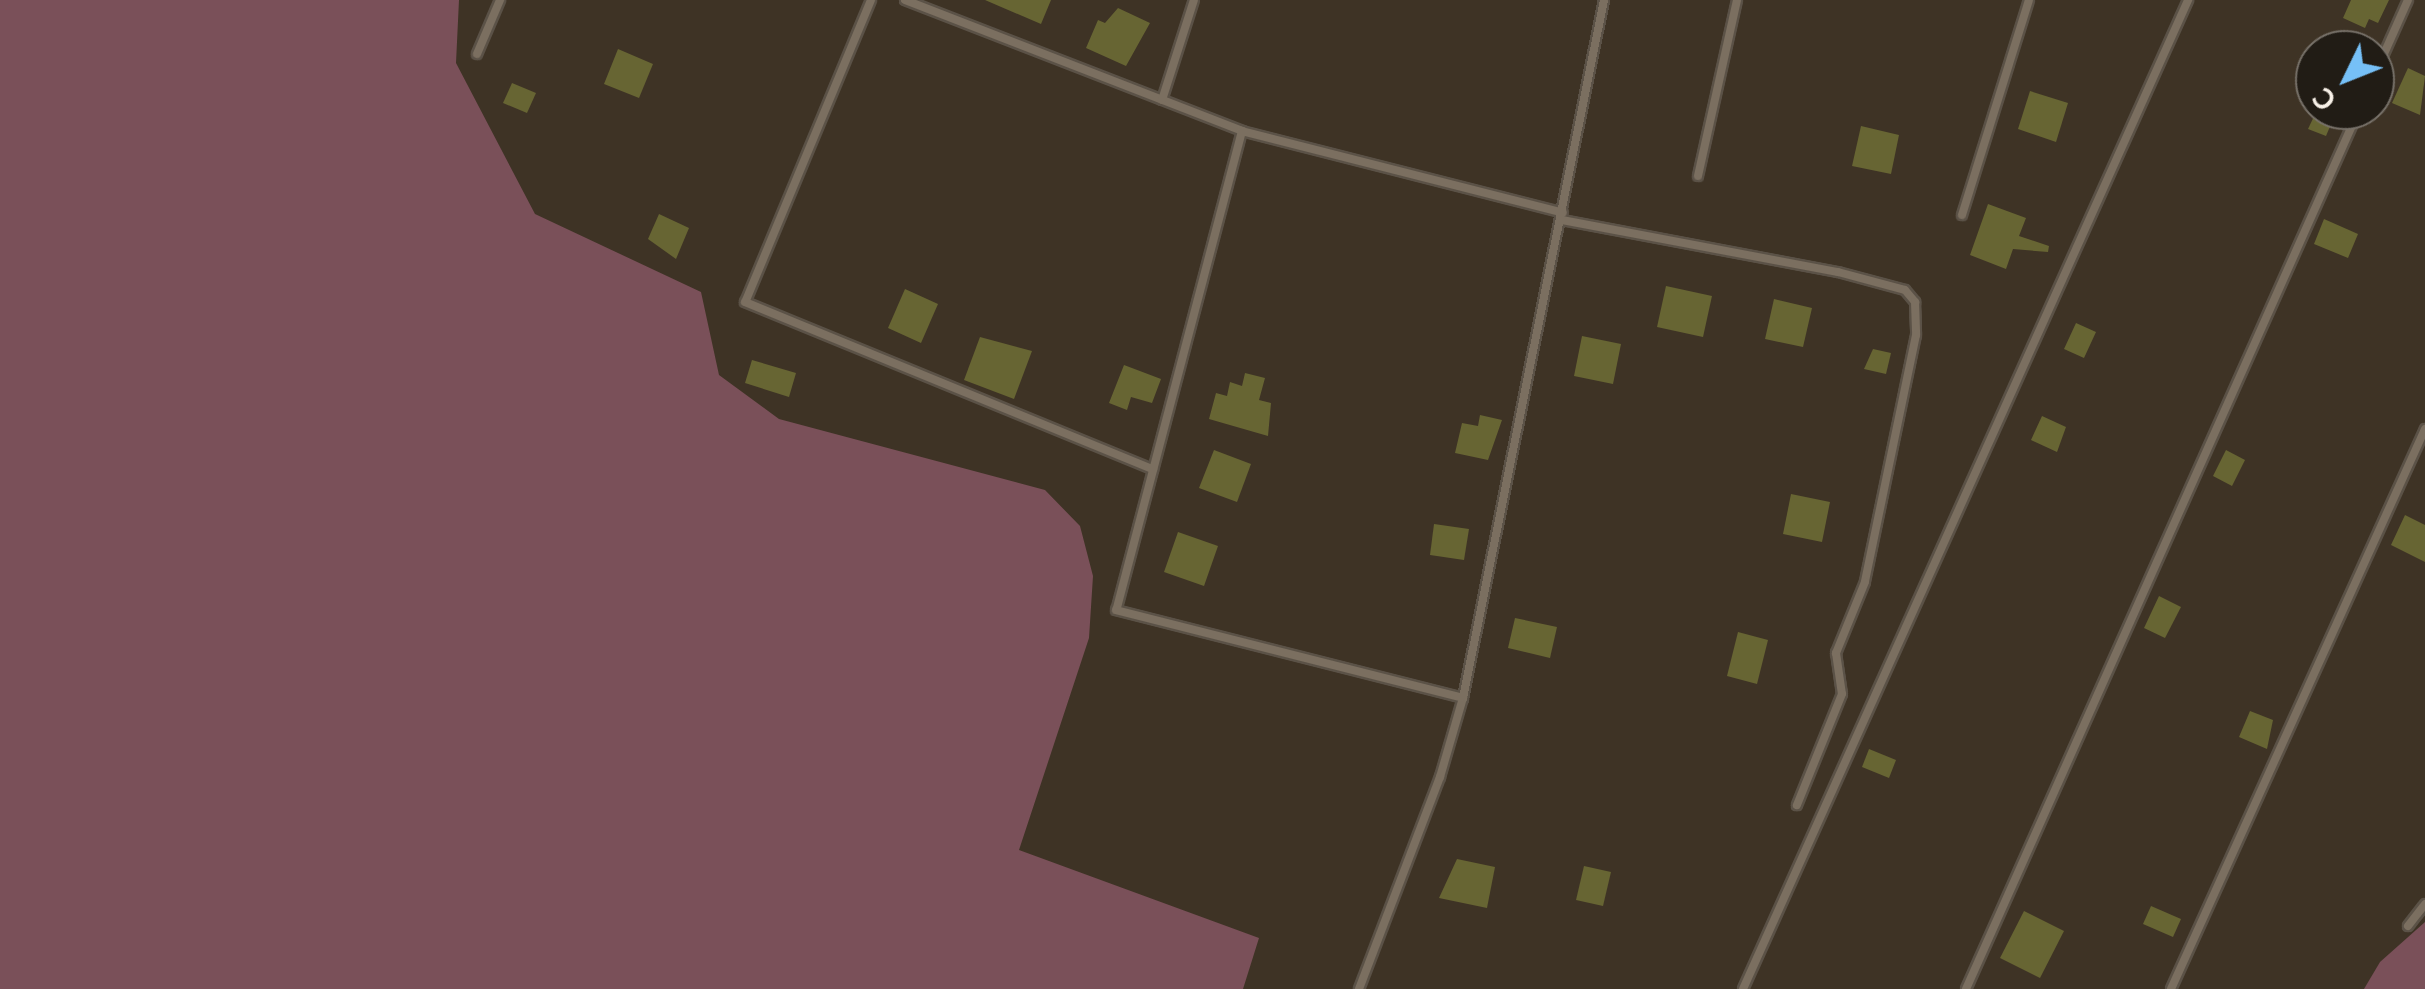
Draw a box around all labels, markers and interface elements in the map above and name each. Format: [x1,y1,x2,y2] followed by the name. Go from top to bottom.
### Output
[2295,30,2395,130] north arrow
[2305,80,2343,118] text: С

